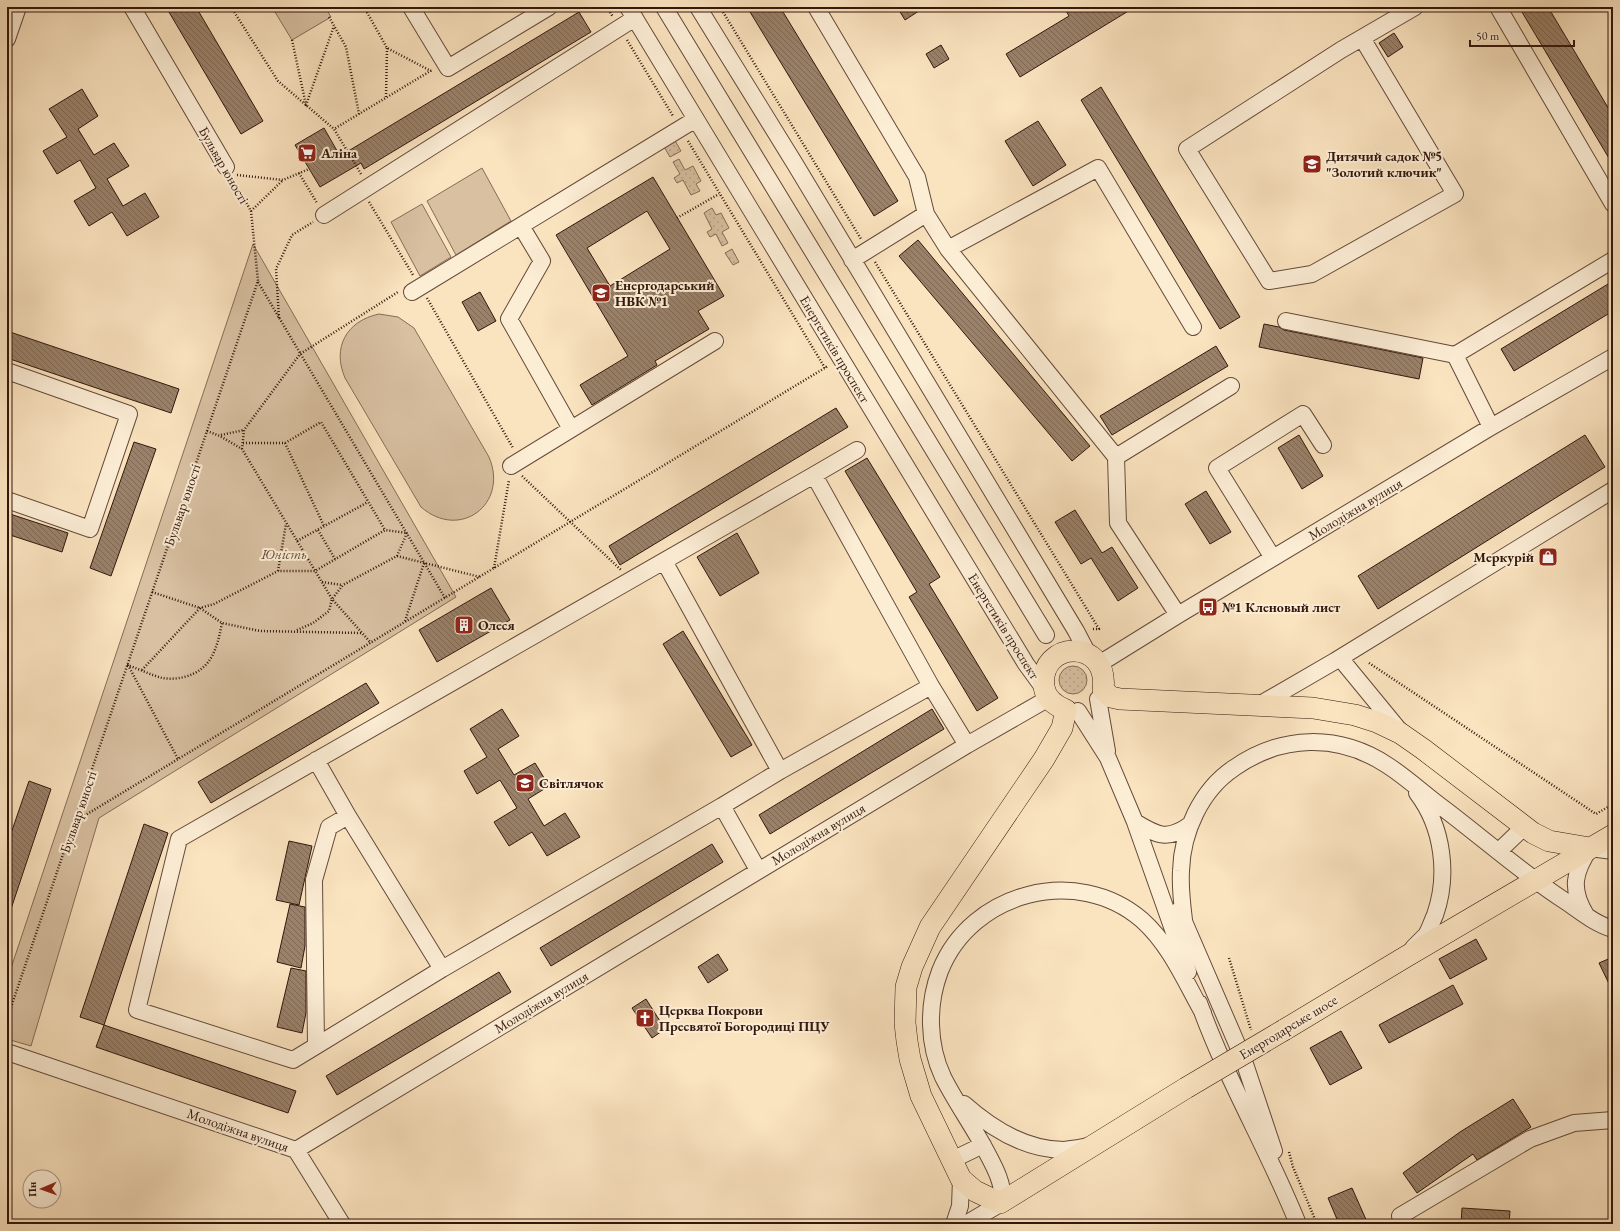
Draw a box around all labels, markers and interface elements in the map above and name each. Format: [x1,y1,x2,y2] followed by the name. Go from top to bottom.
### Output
[1470,22,1574,48] scale bar
[1476,28,1500,44] text: 50 m
[195,123,254,207] street label: Бульвар юності
[296,142,318,164] supermarket icon: Аліна
[320,144,358,162] place label: Аліна
[1326,147,1442,181] place label: Дитячий садок №5 "Золотий ключик"
[1301,153,1323,175] school or university icon: Дитячий садок №5 "Золотий ключик"
[615,276,714,310] place label: Енергодарський НВК №1
[590,282,612,304] school or university icon: Енергодарський НВК №1
[796,292,874,406] street label: Енергетиків проспект
[159,461,205,549] street label: Бульвар юності
[1305,474,1405,544] street label: Молодіжна вулиця
[260,545,307,563] park label: Юність
[1537,546,1559,568] shop icon: Меркурій
[1473,548,1534,566] place label: Меркурій
[964,570,1044,683] street label: Енергетиків проспект
[1197,596,1219,618] bus stop icon: №1 Кленовый лист
[1222,598,1341,616] place label: №1 Кленовый лист
[453,614,475,636] building icon: Олеся
[478,616,515,634] place label: Олеся
[55,768,101,856] street label: Бульвар юності
[514,772,536,794] school or university icon: Світлячок
[539,774,604,792] place label: Світлячок
[768,799,868,869] street label: Молодіжна вулиця
[491,967,591,1037] street label: Молодіжна вулиця
[1235,990,1341,1064] street label: Енергодарське шосе
[659,1001,830,1035] place label: Церква Покрови Пресвятої Богородиці ПЦУ
[634,1007,656,1029] church icon: Церква Покрови Пресвятої Богородиці ПЦУ
[185,1104,291,1156] street label: Молодіжна вулиця
[22,1169,62,1209] north arrow
[25,1181,39,1197] text: Пн

